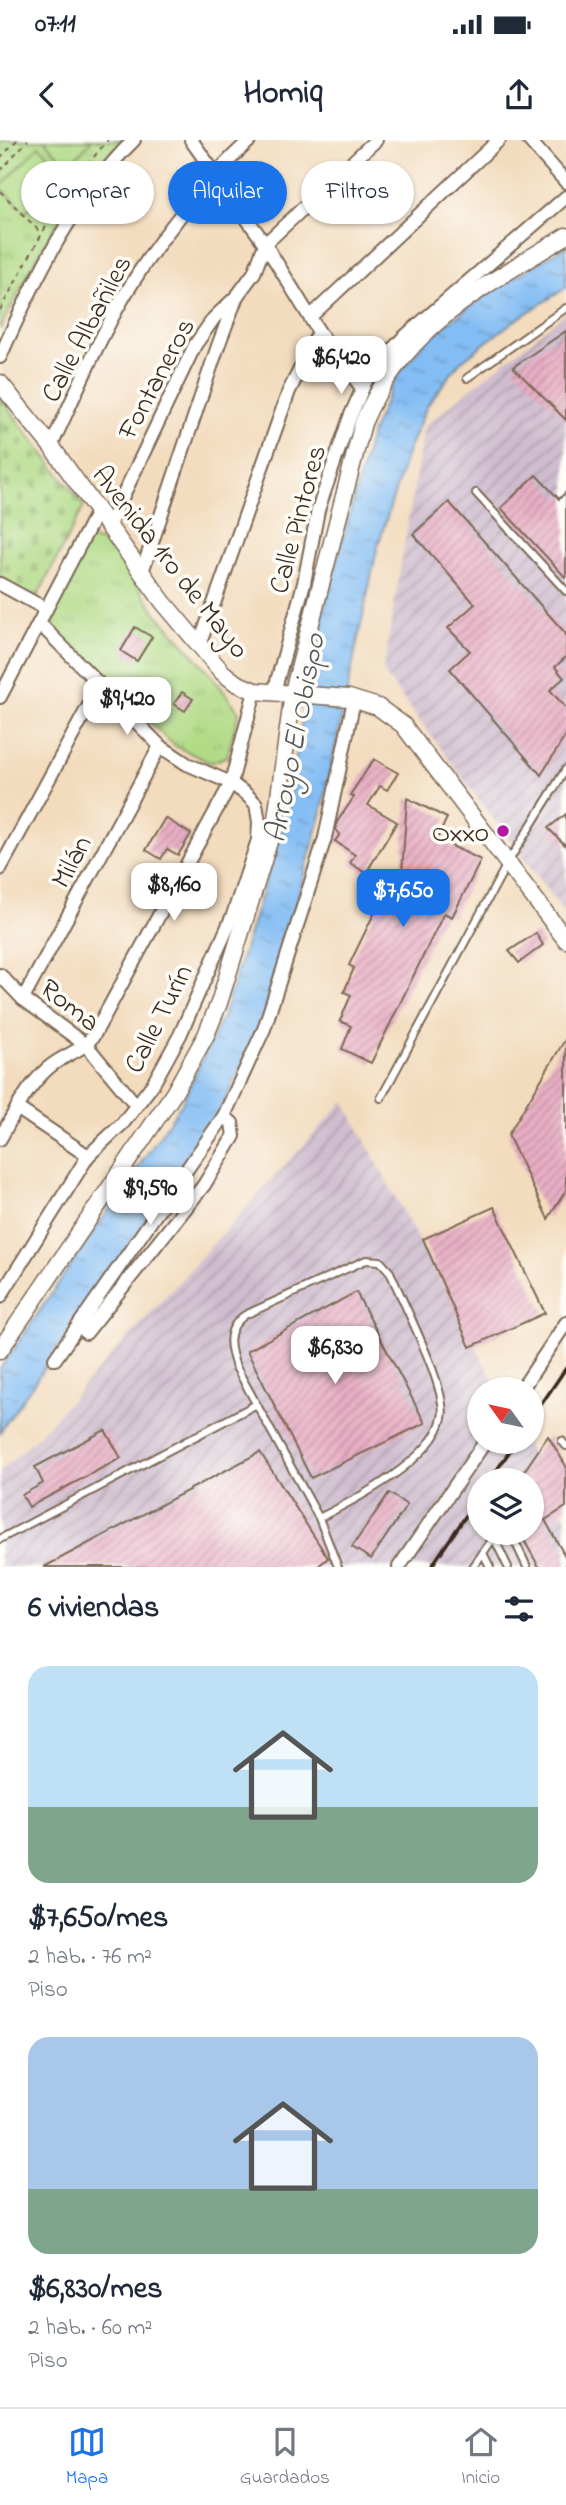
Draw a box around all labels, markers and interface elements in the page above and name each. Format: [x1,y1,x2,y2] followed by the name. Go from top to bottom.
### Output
[35,6,76,44] text: 07:11
[243,71,323,118] text: Homiq
[28,76,66,114] icon: back
[500,76,538,114] icon: share
[21,161,154,224] chip: Comprar
[168,161,287,224] chip: Alquilar
[301,161,414,224] chip: Filtros
[32,249,144,411] street label: Calle Albañiles
[108,312,207,449] street label: Fontaneros
[284,336,398,396] pin: $6,420
[312,342,370,375] text: $6,420
[260,441,339,599] street label: Calle Pintores
[81,458,258,669] street label: Avenida 1ro de Mayo
[255,629,339,847] water label: Arroyo El Obispo
[70,678,184,737] pin: $9,420
[99,683,155,716] text: $9,420
[432,814,489,855] place label: Oxxo
[495,823,511,839] marker: Oxxo
[42,829,104,896] street label: Milán
[117,864,231,923] pin: $8,160
[147,869,201,902] text: $8,160
[346,870,460,929] pin: $7,650
[373,875,433,908] text: $7,650
[115,958,205,1081] street label: Calle Turín
[30,970,108,1044] street label: Roma
[93,1168,207,1227] pin: $9,590
[123,1173,177,1206] text: $9,590
[278,1326,392,1386] pin: $6,830
[307,1332,363,1365] text: $6,830
[467,1377,544,1454] north arrow
[467,1377,544,1545] map controls
[467,1468,544,1545] button: layers
[28,1587,159,1631] text: 6 viviendas
[500,1590,538,1628] icon: filters
[220,1712,346,1838] icon: home
[28,1897,168,1941] text: $7,650/mes
[28,1941,152,1974] text: 2 hab. · 76 m²
[28,1974,68,2007] text: Piso
[220,2083,346,2209] icon: home
[28,2268,162,2312] text: $6,830/mes
[28,2312,152,2345] text: 2 hab. · 60 m²
[28,2345,68,2378] text: Piso
[66,2423,108,2492] tab: Mapa
[240,2423,330,2492] tab: Guardados
[461,2423,500,2492] tab: Inicio

